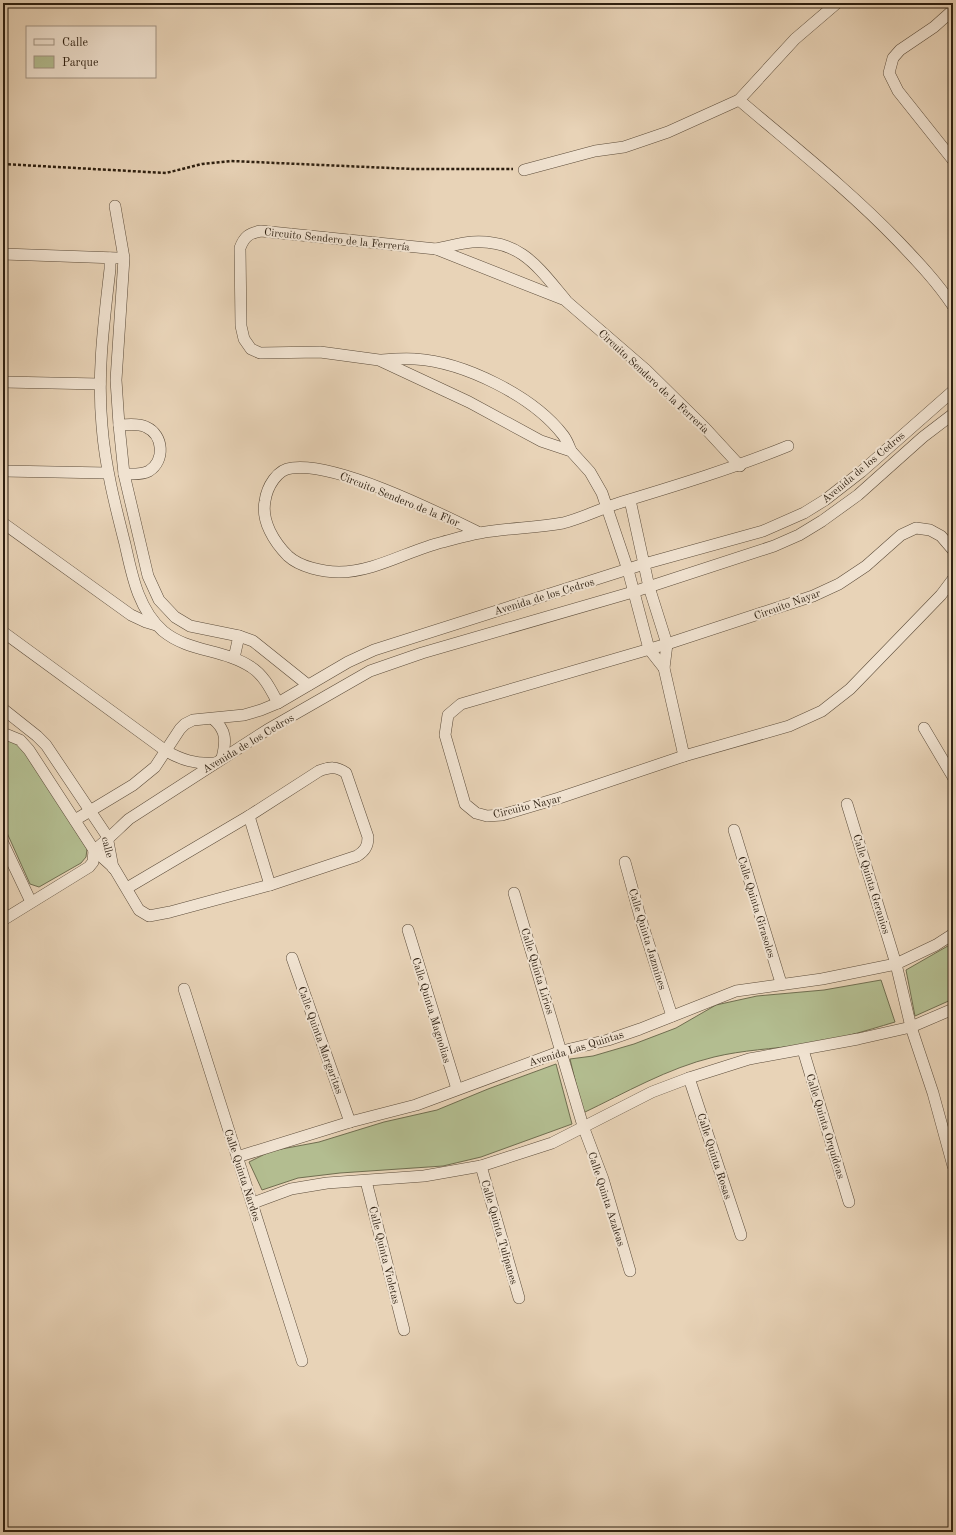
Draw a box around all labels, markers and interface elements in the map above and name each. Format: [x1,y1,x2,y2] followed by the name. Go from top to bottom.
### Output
[26,26,156,78] legend
[62,37,88,49] text: Calle
[62,57,99,69] text: Parque
[263,227,411,254] street label: Circuito Sendero de la Ferrería
[596,328,711,436] street label: Circuito Sendero de la Ferrería
[820,430,908,506] street label: Avenida de los Cedros
[338,471,461,530] street label: Circuito Sendero de la Flor
[493,577,596,618] street label: Avenida de los Cedros
[753,588,823,623] street label: Circuito Nayar
[201,713,296,776] street label: Avenida de los Cedros
[492,794,563,821] street label: Circuito Nayar
[850,833,891,936] street label: Calle Quinta Geranios
[98,836,115,859] street label: calle
[735,855,776,960] street label: Calle Quinta Girasoles
[626,887,667,992] street label: Calle Quinta Jazmines
[518,927,555,1016] street label: Calle Quinta Lirios
[409,956,452,1065] street label: Calle Quinta Magnolias
[295,985,344,1096] street label: Calle Quinta Margaritas
[528,1030,625,1069] street label: Avenida Las Quintas
[803,1073,846,1181] street label: Calle Quinta Orquídeas
[694,1112,733,1201] street label: Calle Quinta Rosas
[221,1128,262,1223] street label: Calle Quinta Nardos
[585,1151,626,1248] street label: Calle Quinta Azaleas
[478,1179,519,1286] street label: Calle Quinta Tulipanes
[366,1205,401,1306] street label: Calle Quinta Violetas

